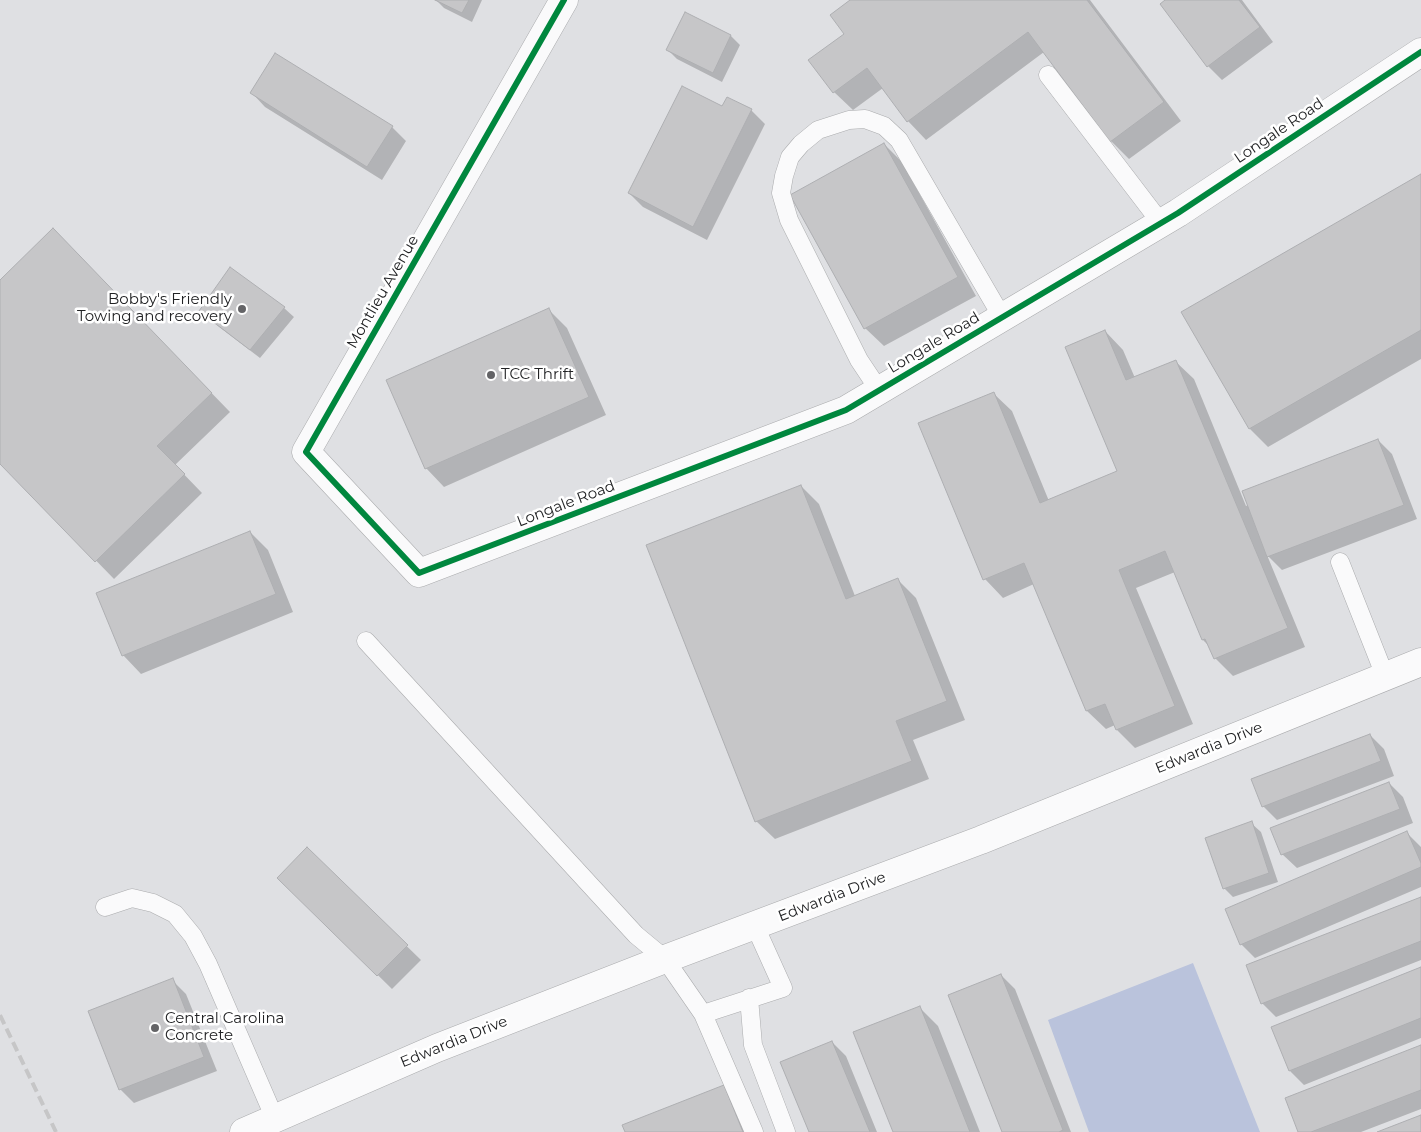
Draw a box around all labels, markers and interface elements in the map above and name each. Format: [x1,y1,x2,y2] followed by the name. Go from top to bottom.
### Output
[1231,95,1327,167] street label: Longale Road
[343,232,423,352] street label: Montlieu Avenue
[77,291,232,326] place label: Bobby's Friendly Towing and recovery
[236,303,248,315] marker: Bobby's Friendly Towing and recovery
[885,309,983,377] street label: Longale Road
[501,366,574,384] place label: TCC Thrift
[485,369,497,381] marker: TCC Thrift
[514,477,618,531] street label: Longale Road
[1153,718,1265,778] street label: Edwardia Drive
[776,868,888,926] street label: Edwardia Drive
[165,1010,284,1045] place label: Central Carolina Concrete
[398,1012,510,1072] street label: Edwardia Drive
[149,1022,161,1034] marker: Central Carolina Concrete

